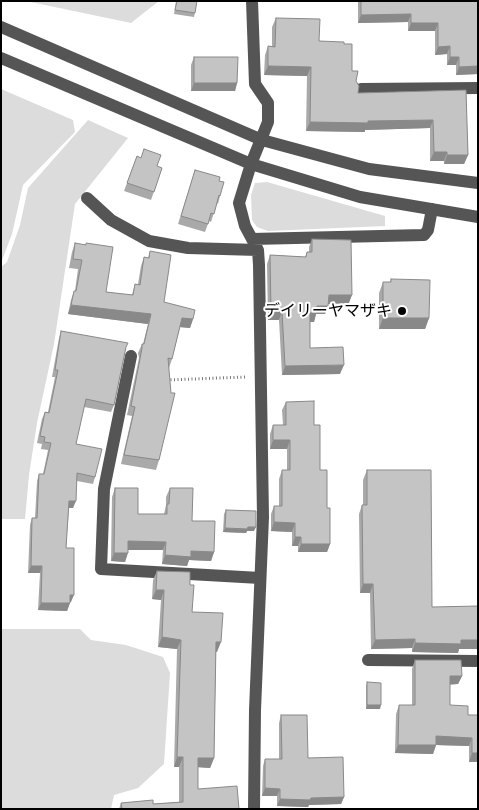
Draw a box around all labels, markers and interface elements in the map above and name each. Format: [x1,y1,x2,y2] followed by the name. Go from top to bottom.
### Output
[264,301,392,321] place label: デイリーヤマザキ
[396,305,408,317] marker: デイリーヤマザキ

